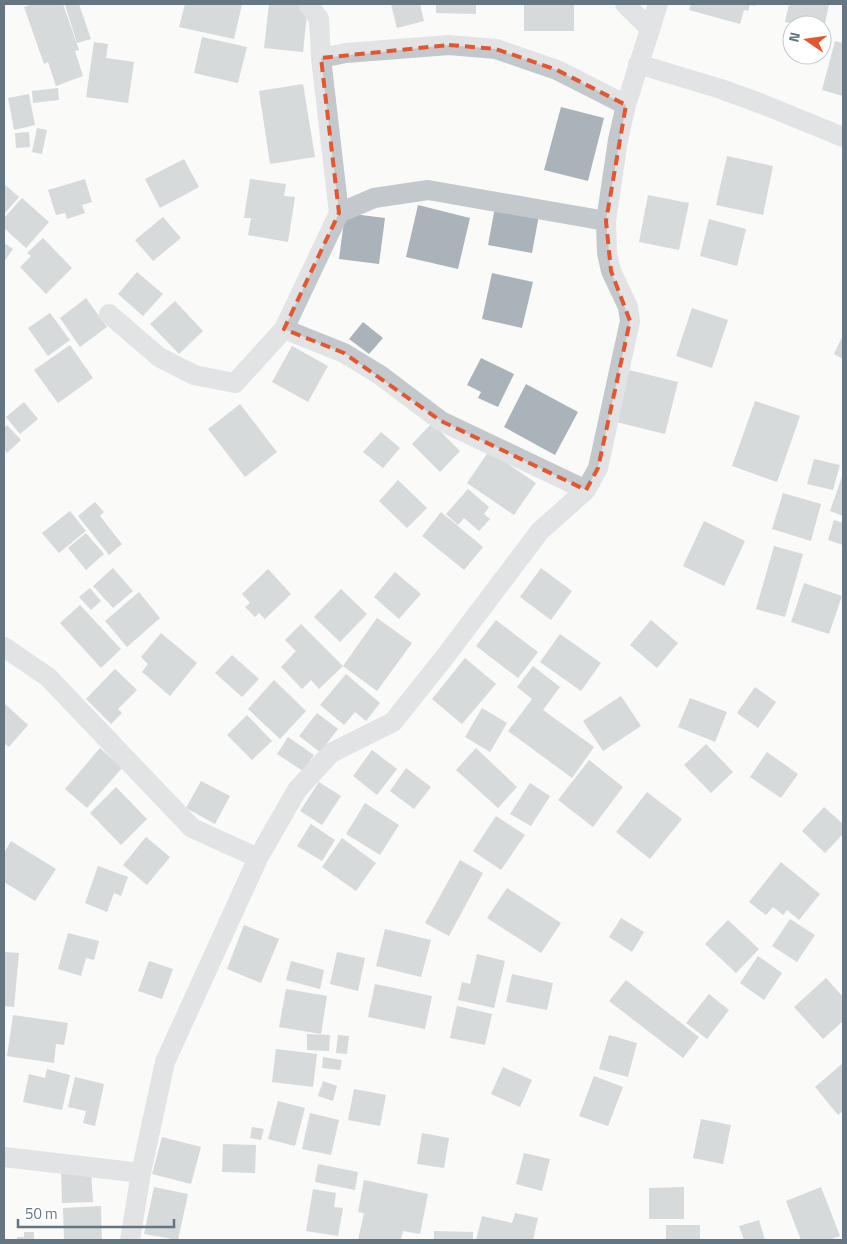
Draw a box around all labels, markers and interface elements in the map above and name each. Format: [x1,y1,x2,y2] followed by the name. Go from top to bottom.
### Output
[782,15,832,65] north arrow
[783,30,805,44] text: N
[18,1196,174,1228] scale bar
[25,1202,58,1225] text: 50 m

